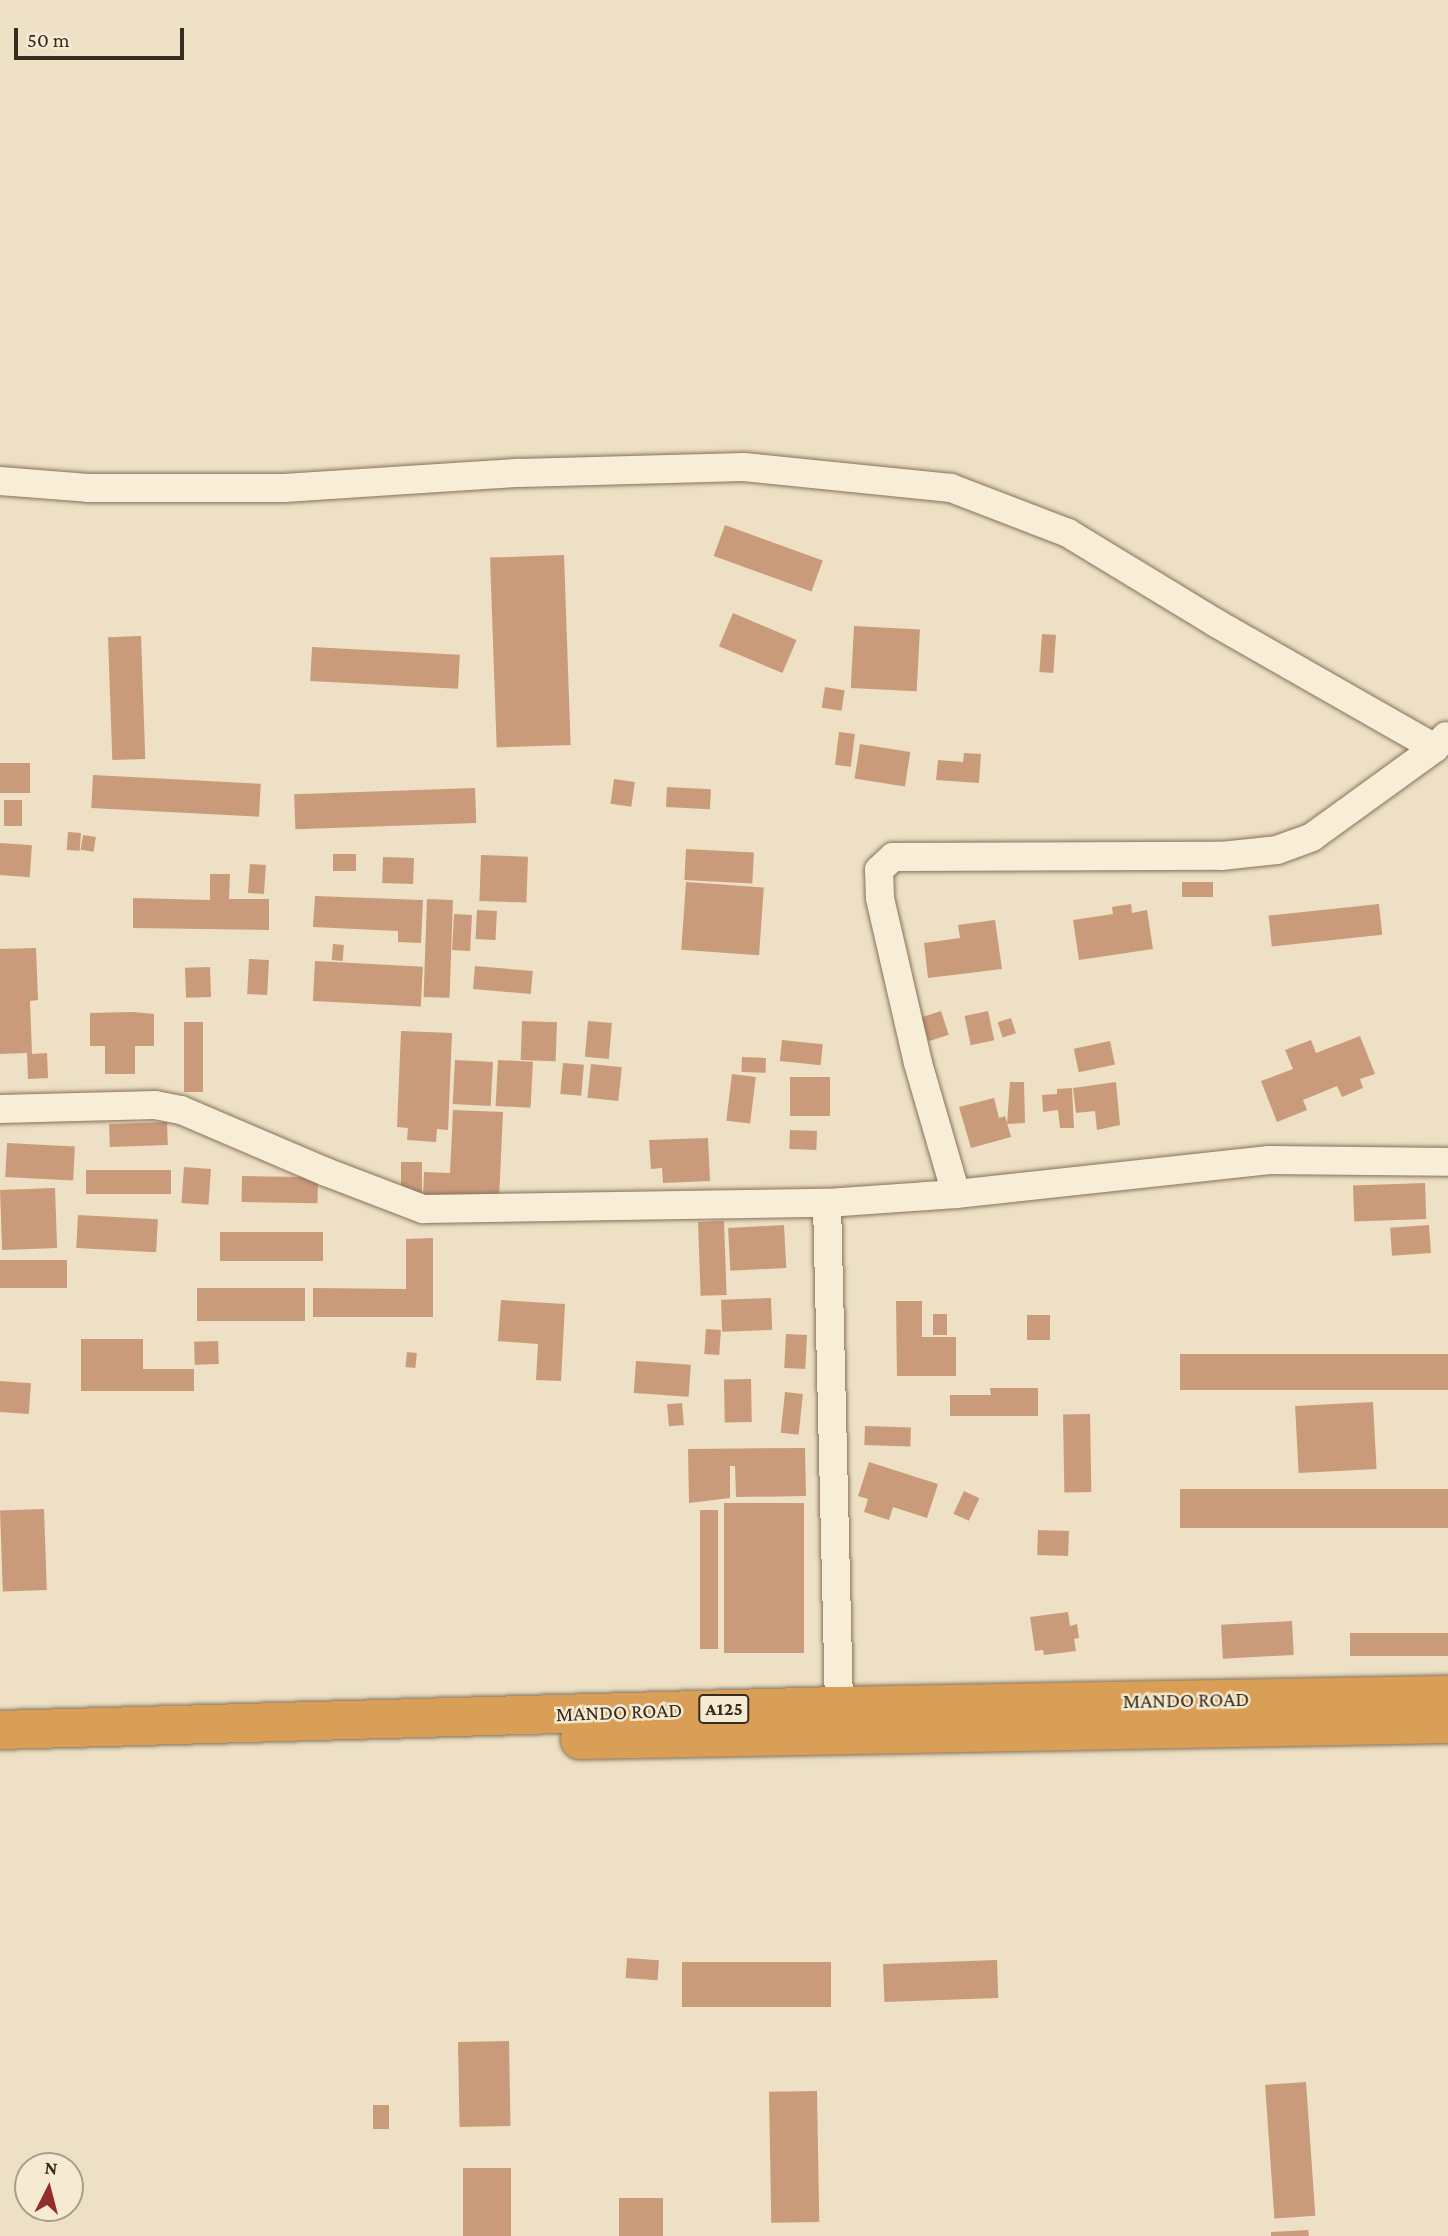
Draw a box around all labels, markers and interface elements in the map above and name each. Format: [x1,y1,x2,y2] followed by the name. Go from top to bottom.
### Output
[18,14,187,58] scale bar
[27,28,70,52] text: 50 m
[1123,1686,1249,1714] street label: MANDO ROAD
[698,1694,750,1724] road number: A125
[555,1697,683,1727] street label: MANDO ROAD
[14,2152,84,2222] north arrow
[43,2156,59,2179] text: N

